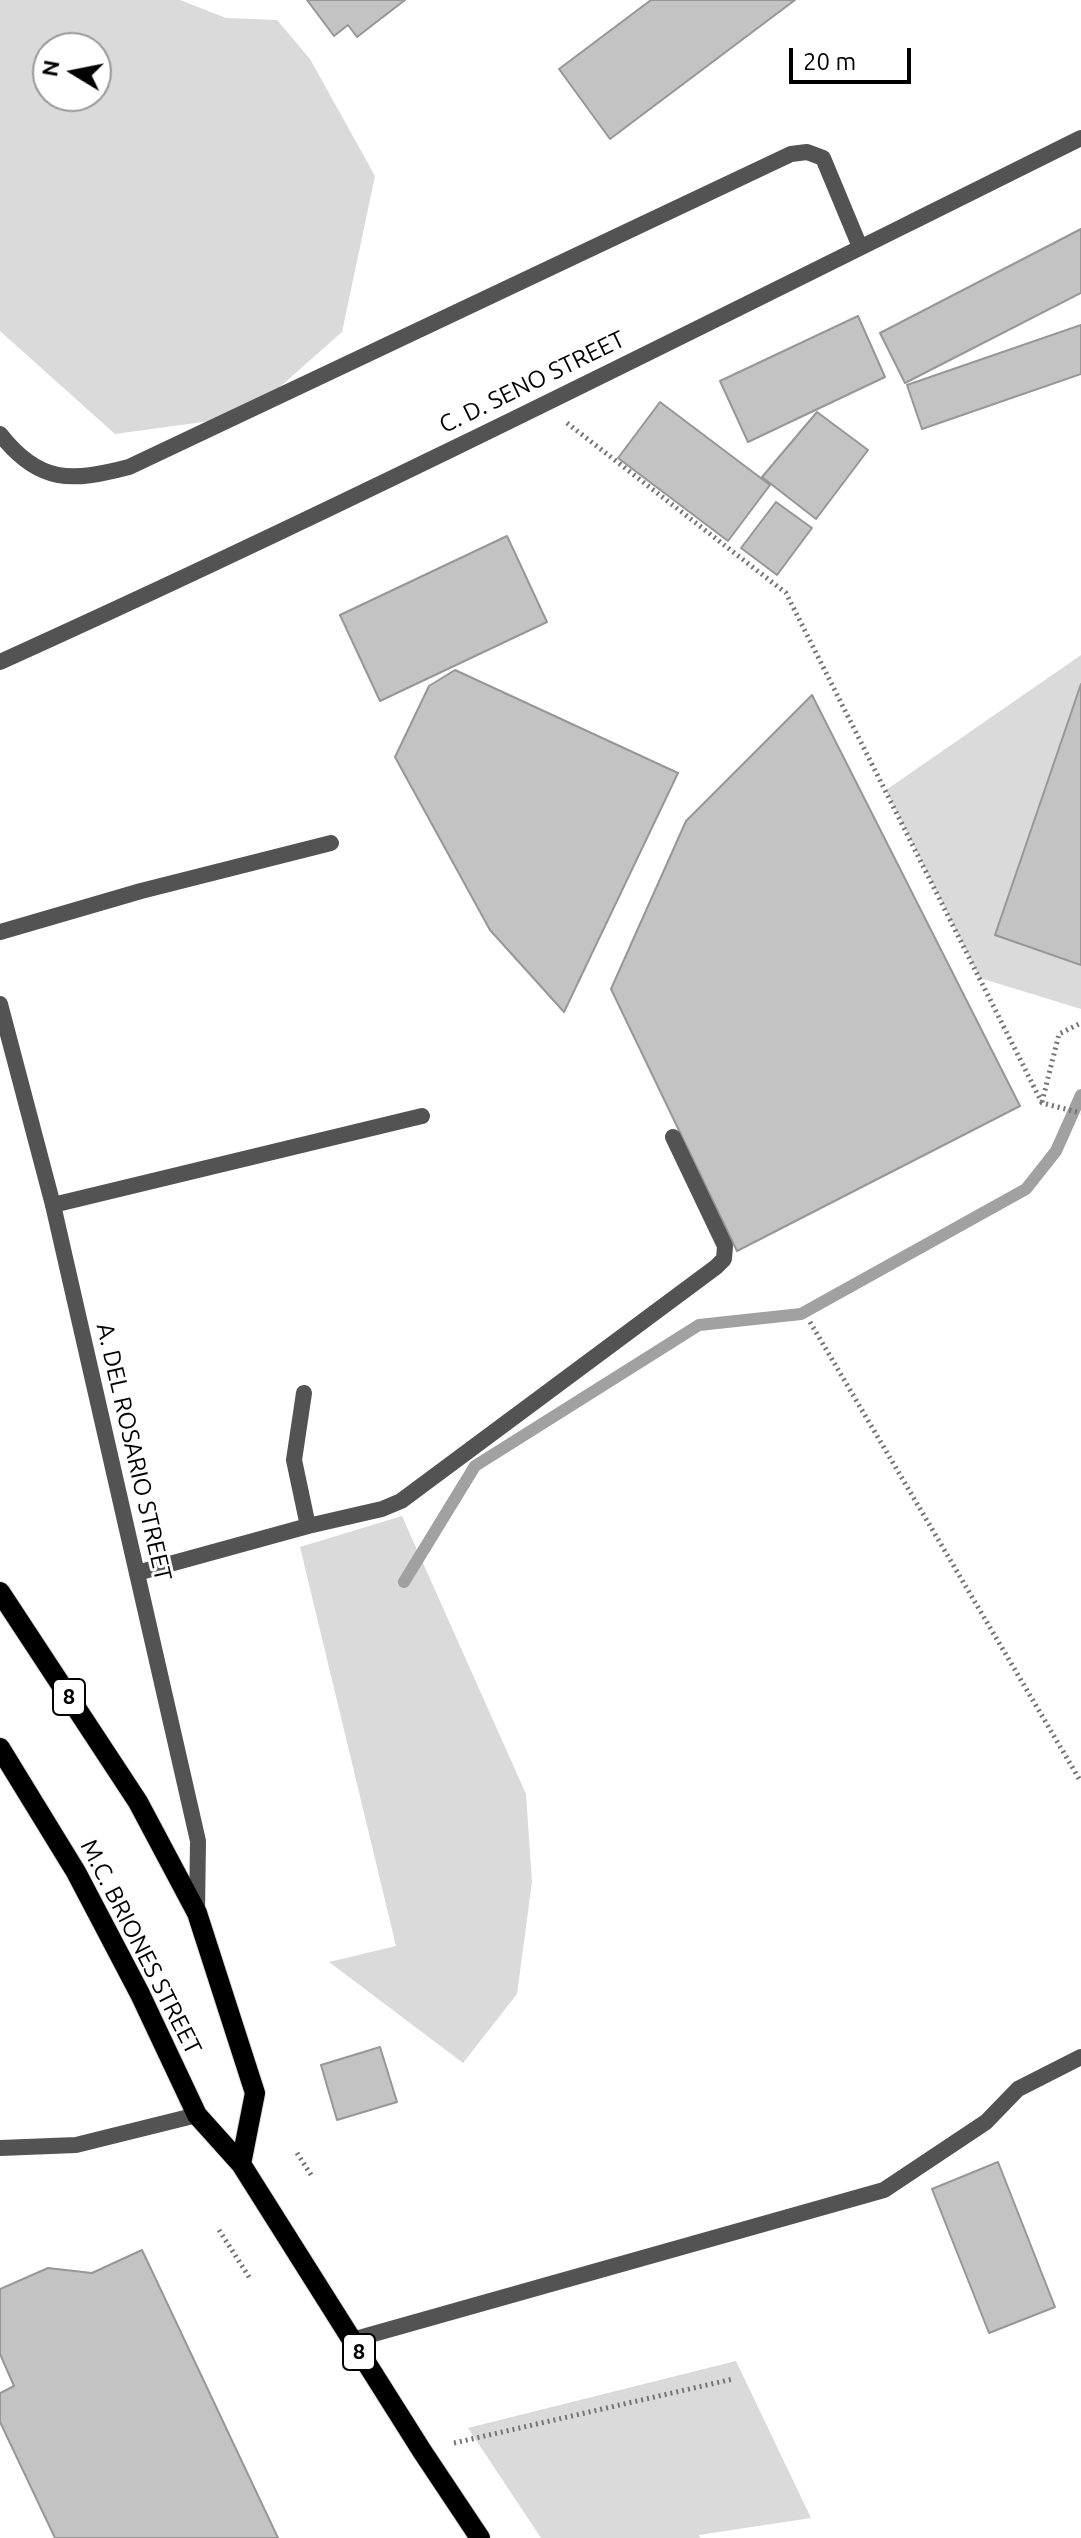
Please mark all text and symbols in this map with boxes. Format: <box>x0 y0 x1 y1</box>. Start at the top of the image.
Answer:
north arrow <box>32 32 112 112</box>
scale bar <box>793 32 915 82</box>
text: 20 m <box>803 48 856 75</box>
text: N <box>36 58 64 78</box>
street label: C. D. SENO STREET <box>435 325 629 439</box>
street label: A. DEL ROSARIO STREET <box>90 1320 178 1584</box>
road number: 8 <box>53 1679 85 1715</box>
street label: M.C. BRIONES STREET <box>74 1835 208 2059</box>
road number: 8 <box>343 2334 375 2370</box>

